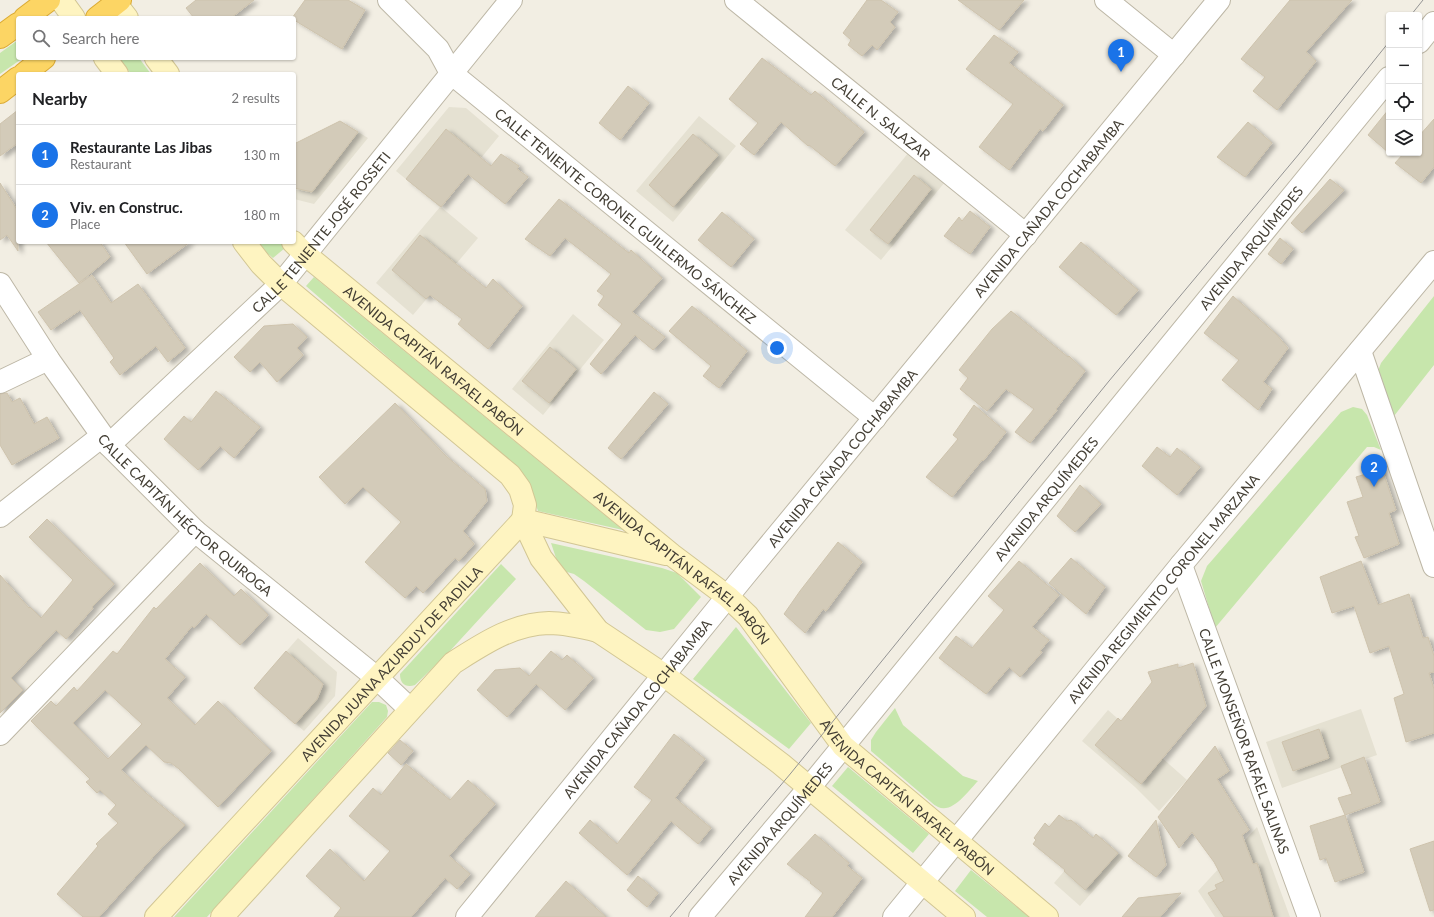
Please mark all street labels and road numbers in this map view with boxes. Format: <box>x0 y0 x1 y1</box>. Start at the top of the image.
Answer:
street label: CALLE N. SALAZAR <box>828 72 935 163</box>
street label: CALLE TENIENTE CORONEL GUILLERMO SÁNCHEZ <box>492 104 760 326</box>
street label: AVENIDA CAÑADA COCHABAMBA <box>970 115 1127 300</box>
street label: CALLE TENIENTE JOSÉ ROSSETI <box>248 148 394 316</box>
street label: AVENIDA ARQUÍMEDES <box>1195 182 1306 313</box>
street label: AVENIDA CAPITÁN RAFAEL PABÓN <box>341 281 528 439</box>
street label: AVENIDA CAÑADA COCHABAMBA <box>764 365 921 550</box>
street label: CALLE CAPITÁN HÉCTOR QUIROGA <box>95 430 277 599</box>
street label: AVENIDA ARQUÍMEDES <box>990 433 1101 563</box>
street label: AVENIDA REGIMIENTO CORONEL MARZANA <box>1064 470 1263 706</box>
street label: AVENIDA CAPITÁN RAFAEL PABÓN <box>591 487 774 647</box>
street label: AVENIDA JUANA AZURDUY DE PADILLA <box>297 561 486 764</box>
street label: AVENIDA CAÑADA COCHABAMBA <box>559 615 715 801</box>
street label: CALLE MONSEÑOR RAFAEL SALINAS <box>1196 626 1294 856</box>
street label: AVENIDA CAPITÁN RAFAEL PABÓN <box>817 715 998 878</box>
street label: AVENIDA ARQUÍMEDES <box>723 758 835 888</box>

